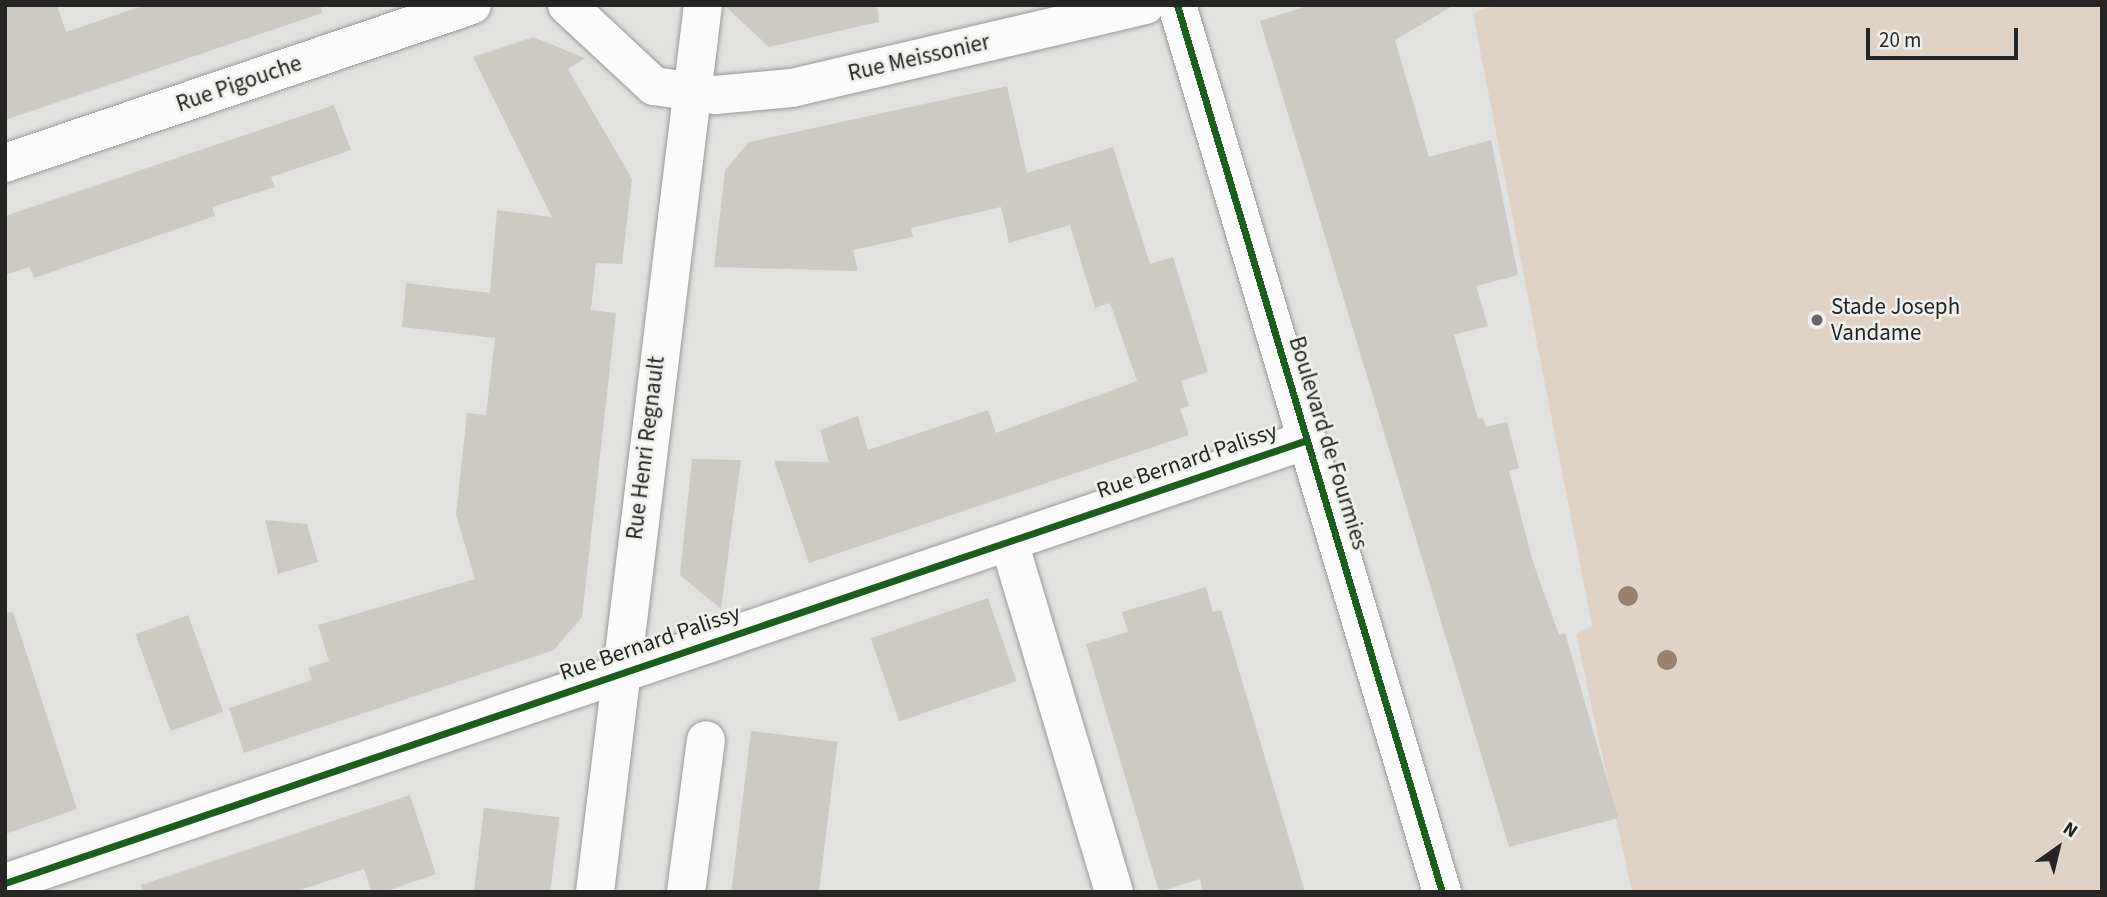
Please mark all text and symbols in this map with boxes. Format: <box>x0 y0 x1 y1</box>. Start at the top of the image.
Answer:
scale bar <box>1869 14 2021 58</box>
text: 20 m <box>1879 25 1921 55</box>
street label: Rue Meissonier <box>845 28 993 88</box>
street label: Rue Pigouche <box>173 50 305 118</box>
place label: Stade Joseph Vandame <box>1831 293 1960 347</box>
marker: Stade Joseph Vandame <box>1809 312 1825 328</box>
street label: Boulevard de Fourmies <box>1282 333 1374 553</box>
street label: Rue Henri Regnault <box>621 355 671 541</box>
street label: Rue Bernard Palissy <box>1093 417 1281 505</box>
street label: Rue Bernard Palissy <box>556 599 744 687</box>
north arrow <box>2023 813 2093 883</box>
text: N <box>2057 815 2083 845</box>

